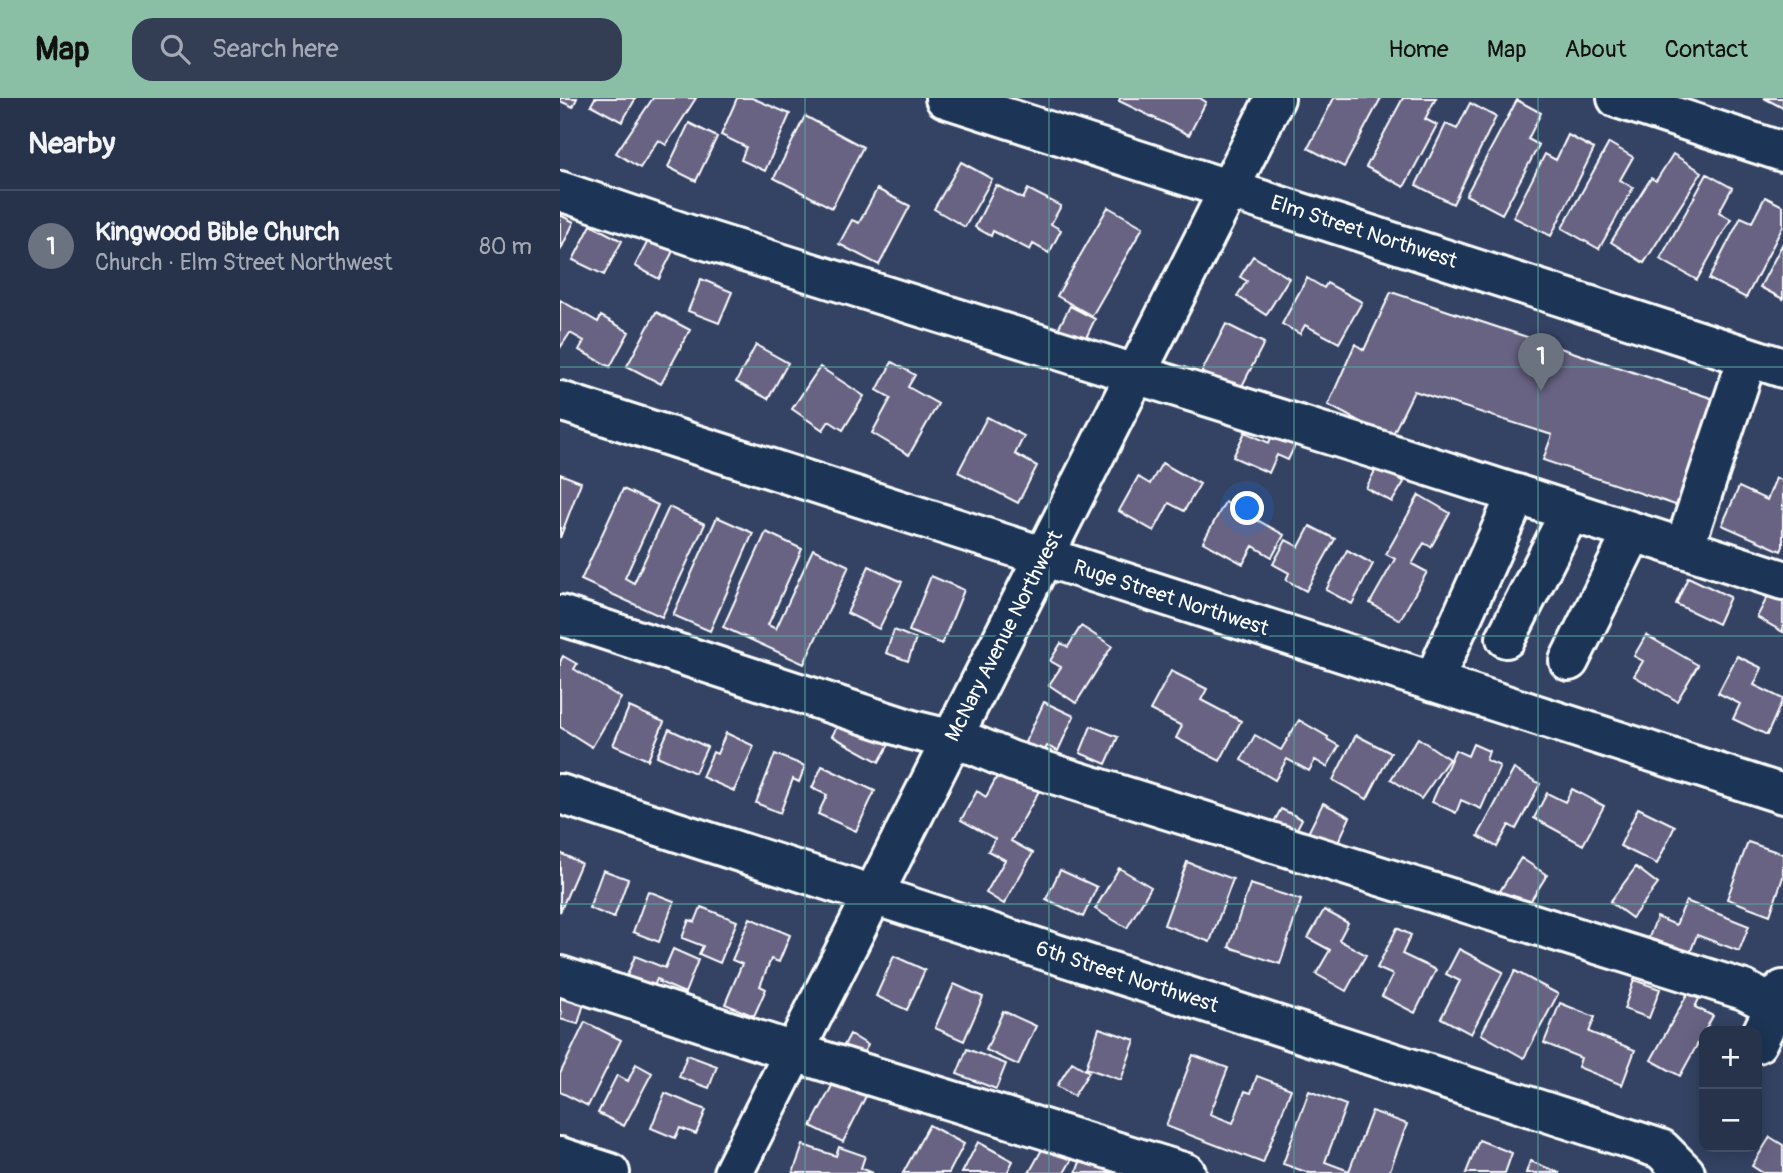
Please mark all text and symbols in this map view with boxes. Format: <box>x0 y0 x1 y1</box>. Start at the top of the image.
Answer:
search box <box>132 18 622 81</box>
text: Map <box>35 29 90 70</box>
icon: search <box>156 30 194 68</box>
text: Search here <box>212 33 339 65</box>
text: Home <box>1388 35 1449 64</box>
text: Map <box>1487 35 1527 64</box>
text: About <box>1565 35 1627 64</box>
text: Contact <box>1665 35 1748 64</box>
text: Nearby <box>28 125 115 162</box>
street label: Elm Street Northwest <box>1267 189 1461 275</box>
text: Kingwood Bible Church <box>95 216 339 248</box>
text: 1 <box>47 232 56 261</box>
text: 80 m <box>479 232 532 261</box>
text: Church · Elm Street Northwest <box>95 248 392 277</box>
pin: 1 <box>1518 333 1564 391</box>
your location <box>1230 491 1264 525</box>
street label: McNary Avenue Northwest <box>939 525 1069 746</box>
street label: Ruge Street Northwest <box>1070 554 1272 642</box>
street label: 6th Street Northwest <box>1032 935 1222 1019</box>
map controls <box>1699 1026 1762 1152</box>
button: + <box>1699 1026 1762 1089</box>
button: − <box>1699 1089 1762 1152</box>

